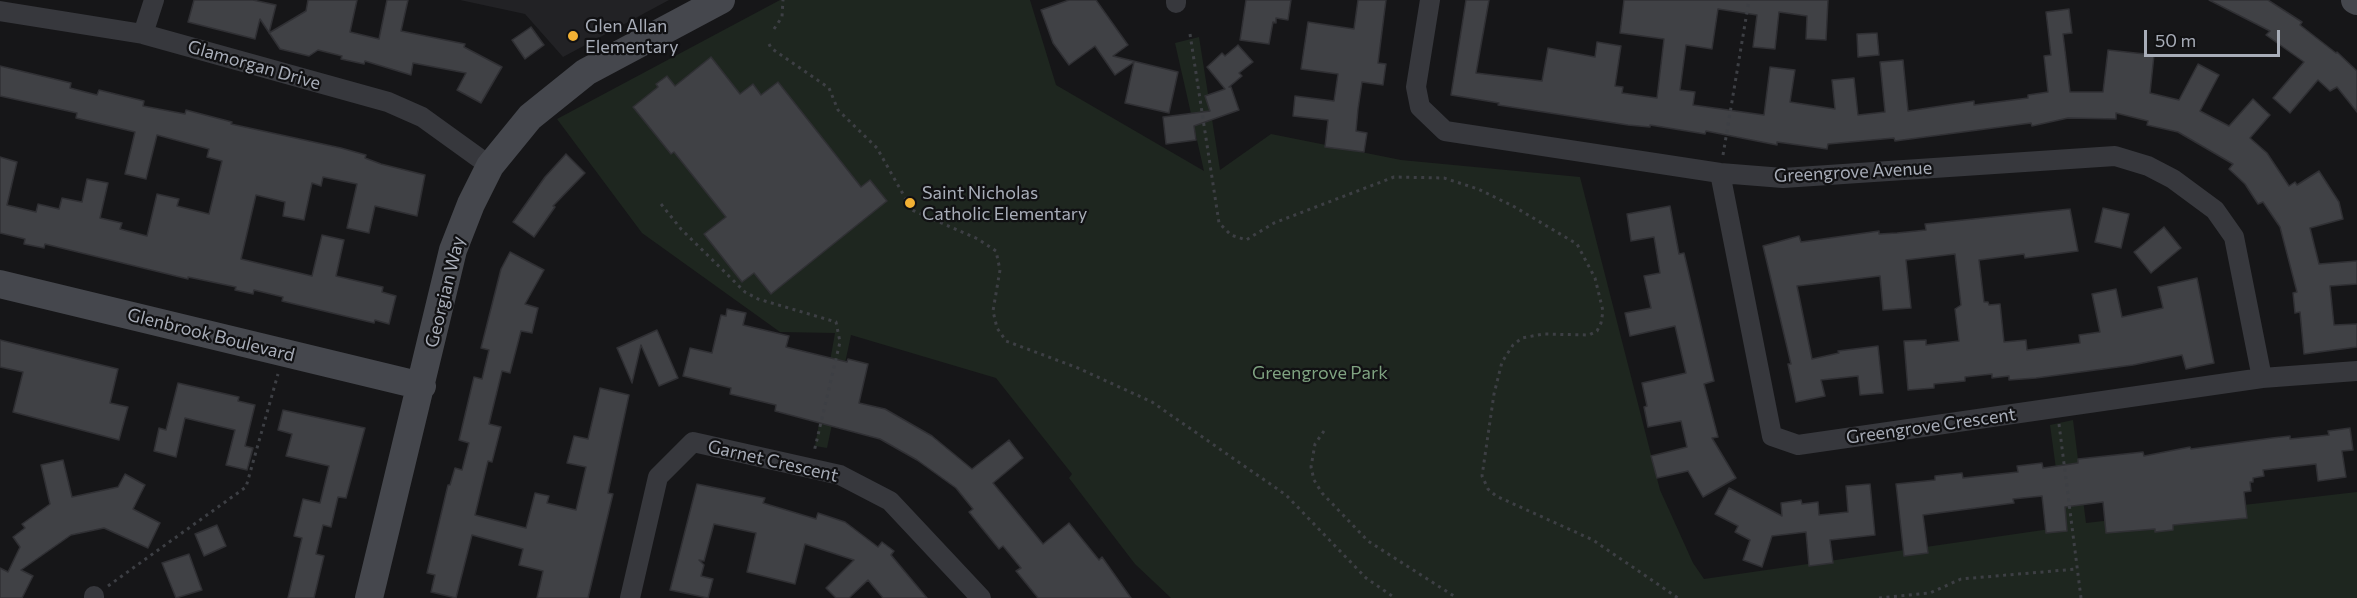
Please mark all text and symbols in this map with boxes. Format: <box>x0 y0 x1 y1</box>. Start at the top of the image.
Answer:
place label: Glen Allan Elementary <box>585 15 679 57</box>
scale bar <box>2147 18 2284 56</box>
marker: Glen Allan Elementary <box>566 29 580 43</box>
text: 50 m <box>2155 29 2196 51</box>
street label: Glamorgan Drive <box>185 36 323 94</box>
street label: Greengrove Avenue <box>1773 157 1933 187</box>
place label: Saint Nicholas Catholic Elementary <box>922 182 1087 224</box>
marker: Saint Nicholas Catholic Elementary <box>903 196 917 210</box>
street label: Georgian Way <box>421 234 469 350</box>
street label: Glenbrook Boulevard <box>125 304 297 366</box>
park label: Greengrove Park <box>1252 362 1388 384</box>
street label: Greengrove Crescent <box>1845 403 2017 449</box>
street label: Garnet Crescent <box>706 435 840 487</box>

